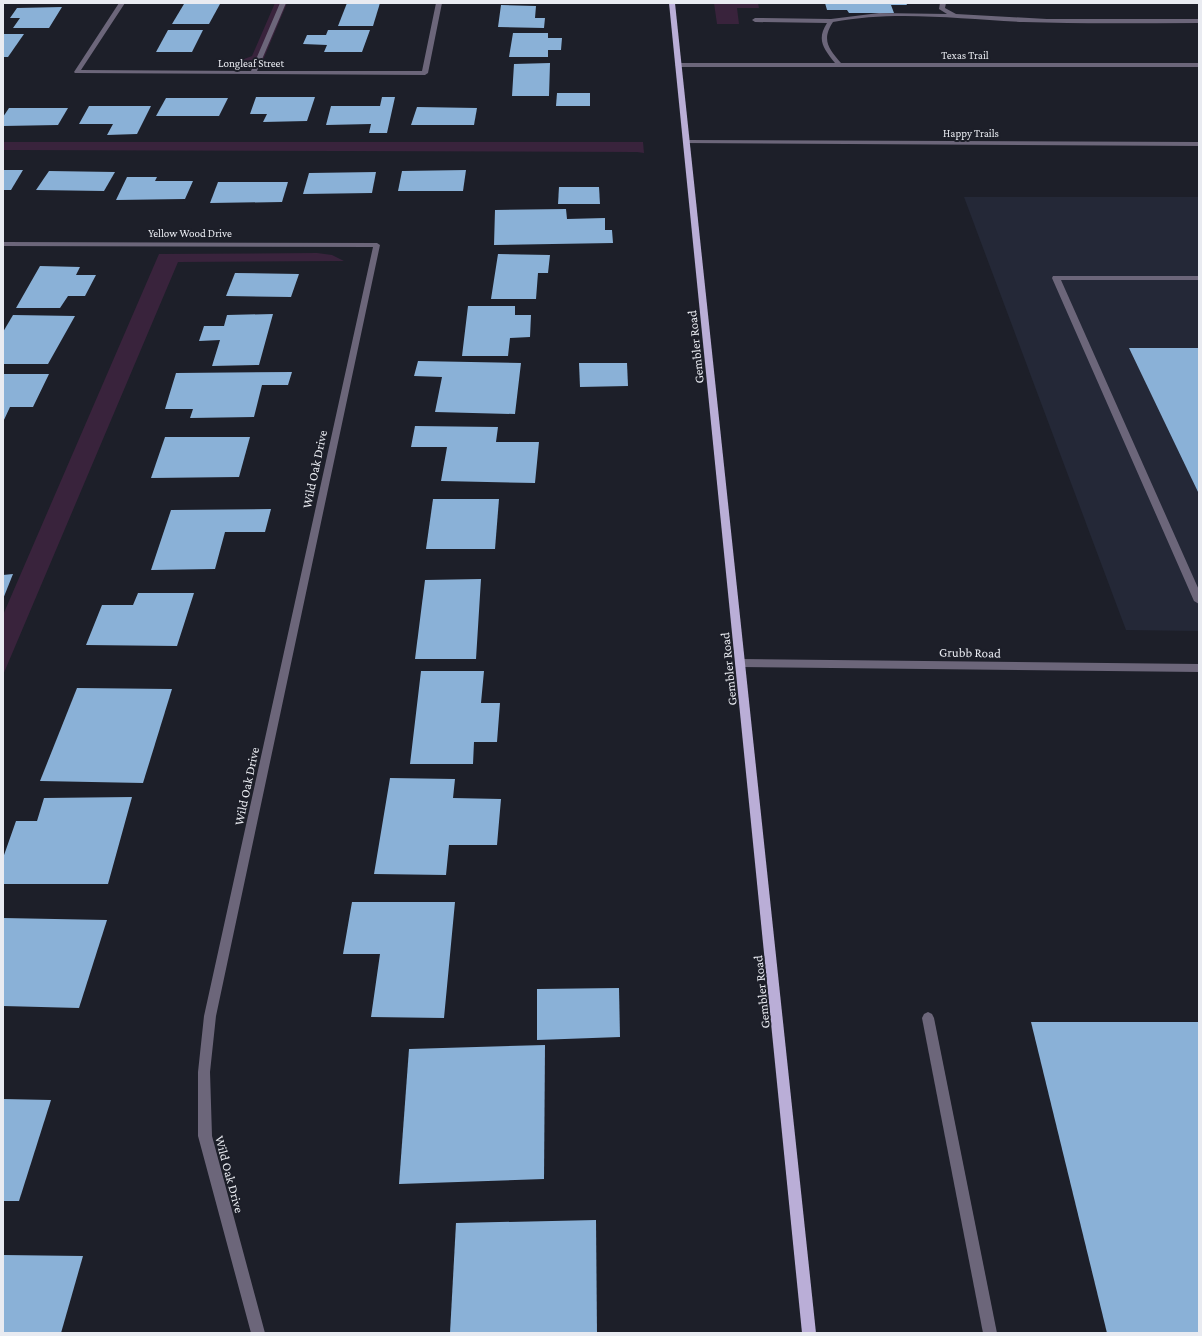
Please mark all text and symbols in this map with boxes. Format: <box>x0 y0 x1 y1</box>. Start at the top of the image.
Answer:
street label: Texas Trail <box>941 49 989 61</box>
street label: Longleaf Street <box>218 57 284 70</box>
street label: Happy Trails <box>943 127 999 140</box>
street label: Yellow Wood Drive <box>148 227 232 239</box>
street label: Gembler Road <box>684 309 707 384</box>
street label: Wild Oak Drive <box>299 428 330 510</box>
street label: Gembler Road <box>717 631 740 706</box>
street label: Grubb Road <box>939 644 1001 661</box>
street label: Wild Oak Drive <box>231 745 262 827</box>
street label: Gembler Road <box>750 954 773 1029</box>
street label: Wild Oak Drive <box>212 1134 247 1215</box>

